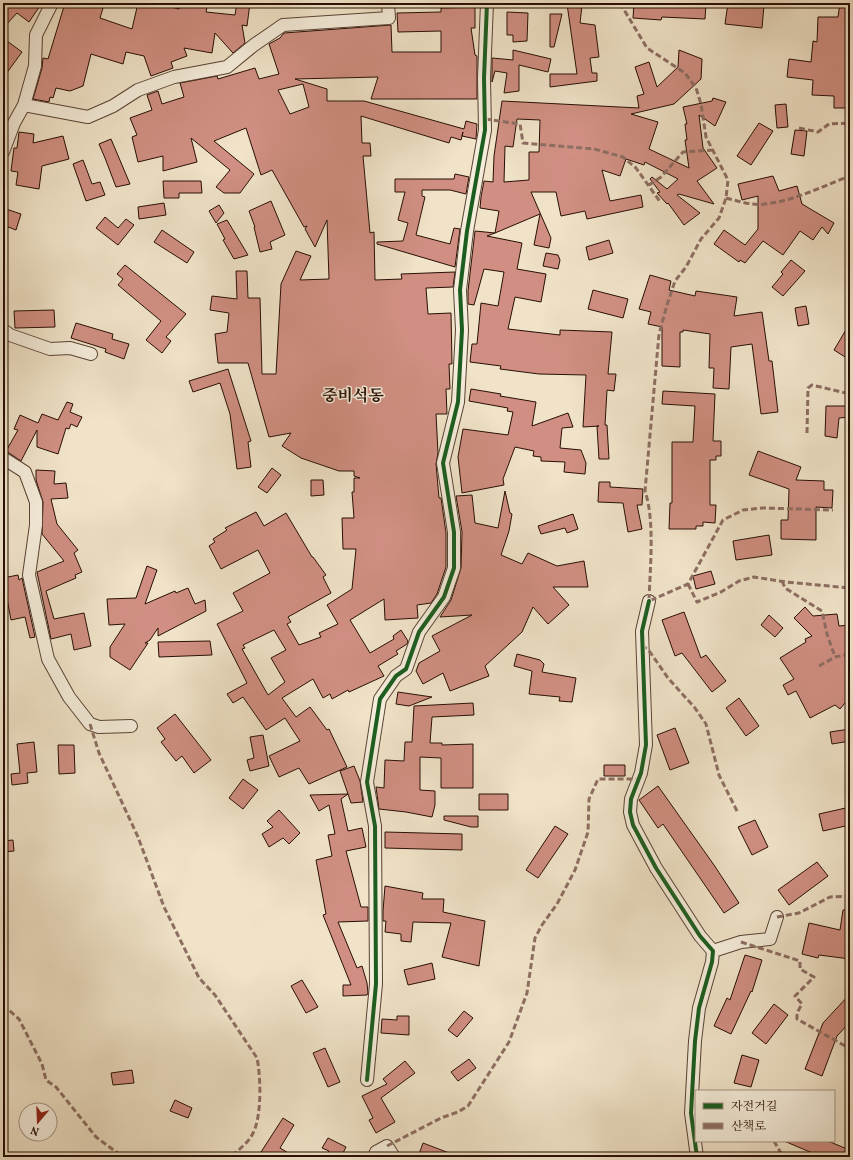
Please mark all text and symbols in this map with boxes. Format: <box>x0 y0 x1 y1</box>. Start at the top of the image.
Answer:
district label: 중비석동 <box>322 386 384 408</box>
legend <box>695 1090 835 1142</box>
text: 자전거길 <box>731 1099 777 1115</box>
north arrow <box>18 1102 58 1142</box>
text: 산책로 <box>731 1119 766 1135</box>
text: N <box>29 1122 41 1138</box>

